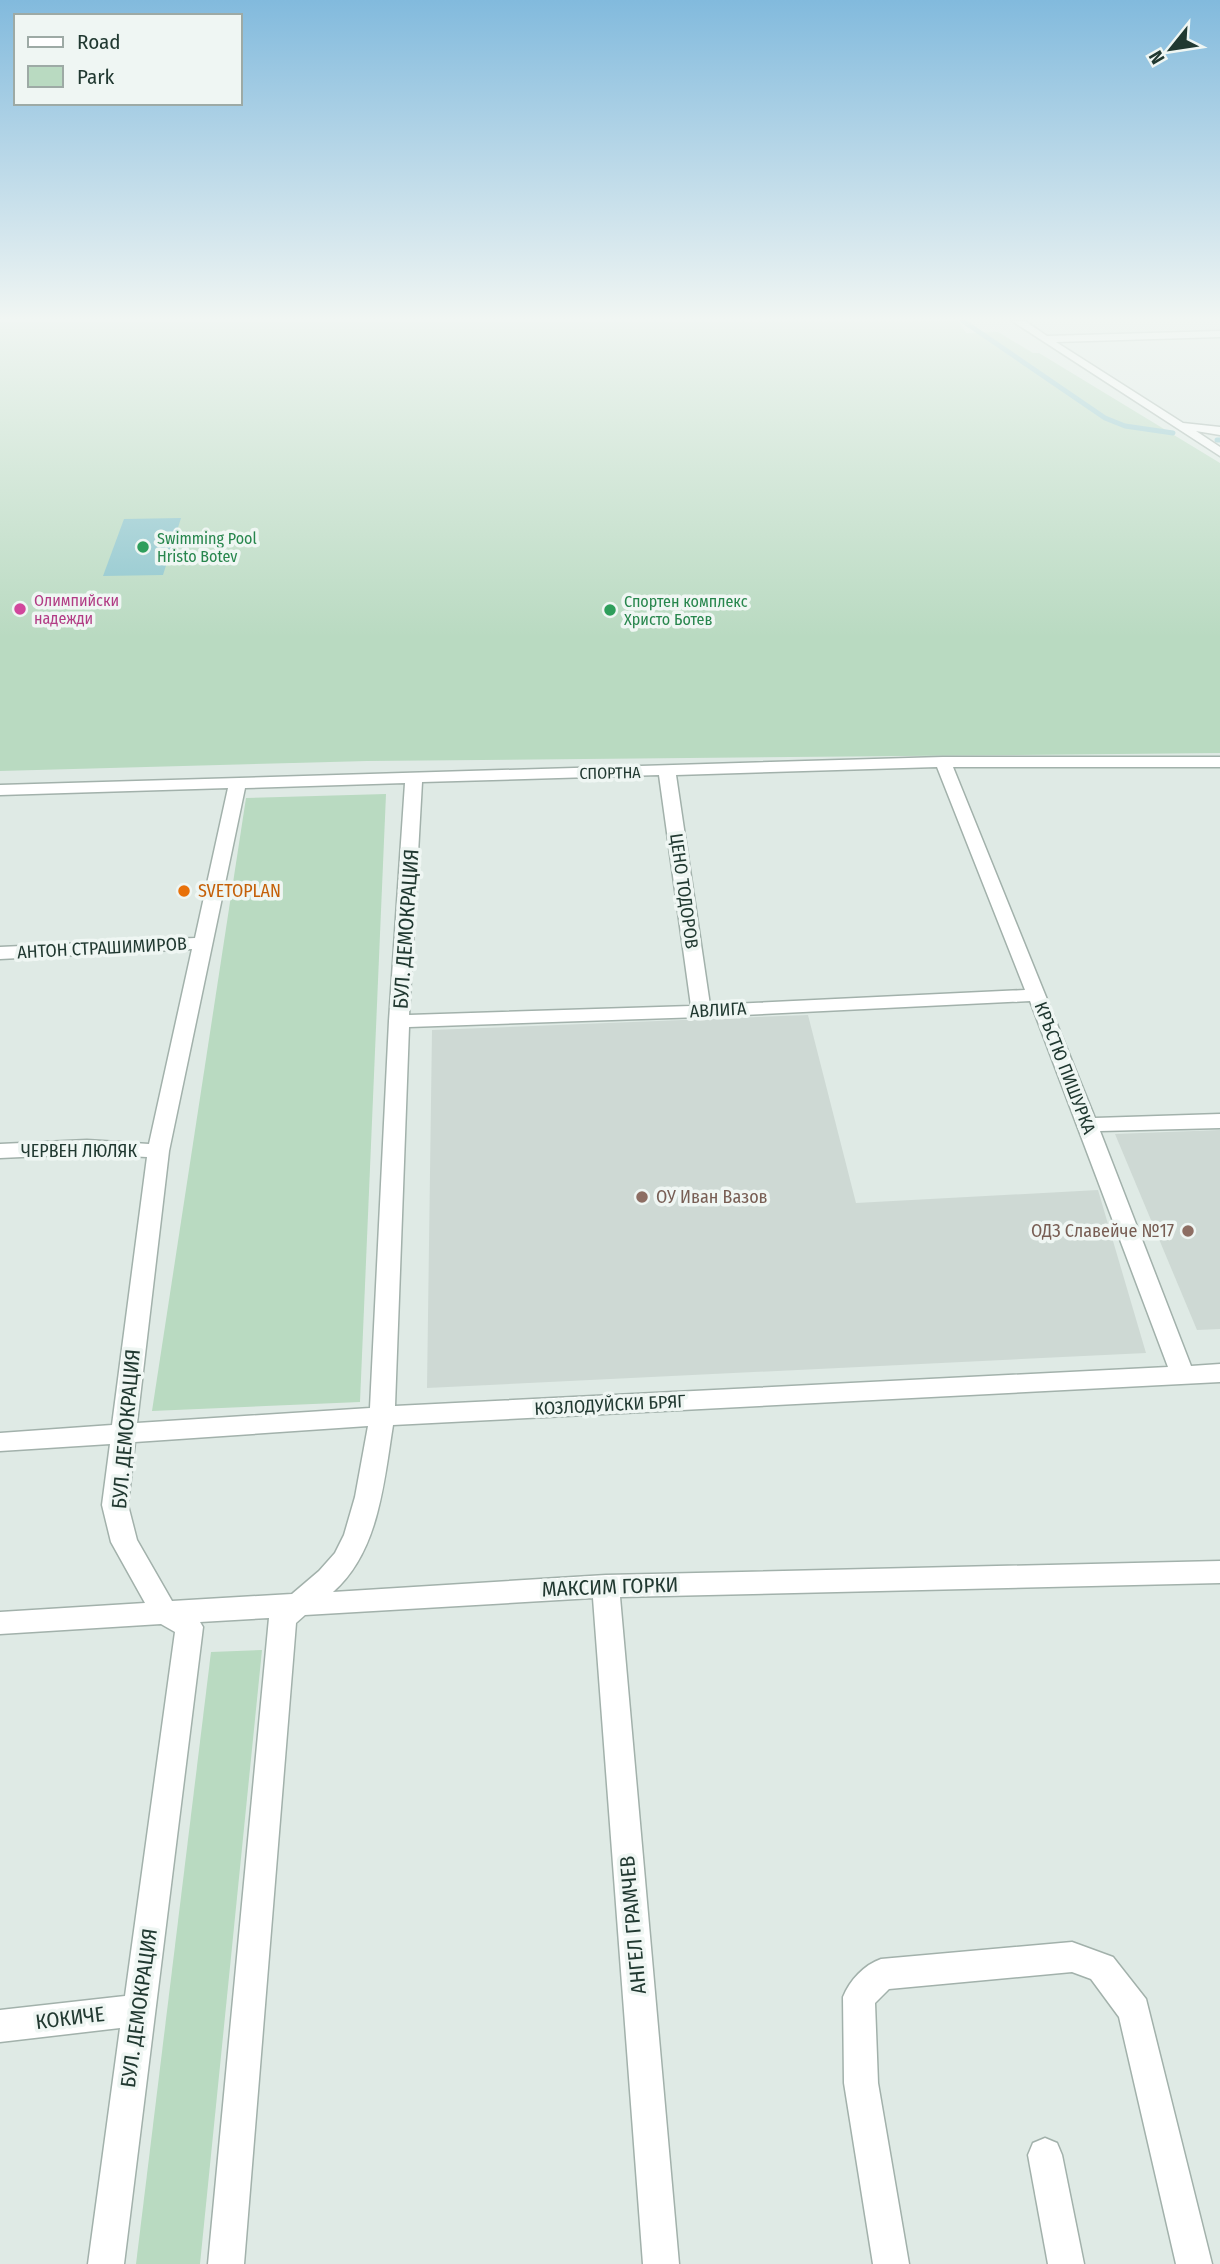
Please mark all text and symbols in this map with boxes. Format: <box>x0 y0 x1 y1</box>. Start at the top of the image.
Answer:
legend <box>14 14 242 105</box>
north arrow <box>1136 14 1206 84</box>
text: Road <box>77 29 121 55</box>
text: N <box>1144 47 1170 68</box>
text: Park <box>77 64 115 90</box>
place label: Swimming Pool Hristo Botev <box>157 529 257 566</box>
marker: Swimming Pool Hristo Botev <box>135 539 151 555</box>
place label: Олимпийски надежди <box>34 591 119 628</box>
place label: Спортен комплекс Христо Ботев <box>624 592 748 629</box>
marker: Олимпийски надежди <box>12 601 28 617</box>
marker: Спортен комплекс Христо Ботев <box>602 602 618 618</box>
street label: СПОРТНА <box>579 763 641 783</box>
street label: ЦЕНО ТОДОРОВ <box>665 832 703 950</box>
street label: БУЛ. ДЕМОКРАЦИЯ <box>387 848 425 1010</box>
place label: SVETOPLAN <box>198 880 281 902</box>
marker: SVETOPLAN <box>176 883 192 899</box>
street label: АНТОН СТРАШИМИРОВ <box>17 933 187 963</box>
street label: АВЛИГА <box>689 998 747 1022</box>
street label: КРЪСТЮ ПИШУРКА <box>1030 999 1101 1138</box>
street label: ЧЕРВЕН ЛЮЛЯК <box>21 1140 137 1162</box>
place label: ОУ Иван Вазов <box>656 1186 768 1208</box>
marker: ОУ Иван Вазов <box>634 1189 650 1205</box>
place label: ОДЗ Славейче №17 <box>1031 1220 1174 1242</box>
marker: ОДЗ Славейче №17 <box>1180 1223 1196 1239</box>
street label: БУЛ. ДЕМОКРАЦИЯ <box>106 1348 146 1510</box>
street label: КОЗЛОДУЙСКИ БРЯГ <box>534 1390 687 1420</box>
street label: МАКСИМ ГОРКИ <box>541 1572 679 1602</box>
street label: АНГЕЛ ГРАМЧЕВ <box>614 1855 652 1995</box>
street label: БУЛ. ДЕМОКРАЦИЯ <box>115 1927 163 2089</box>
street label: КОКИЧЕ <box>34 2001 106 2035</box>

